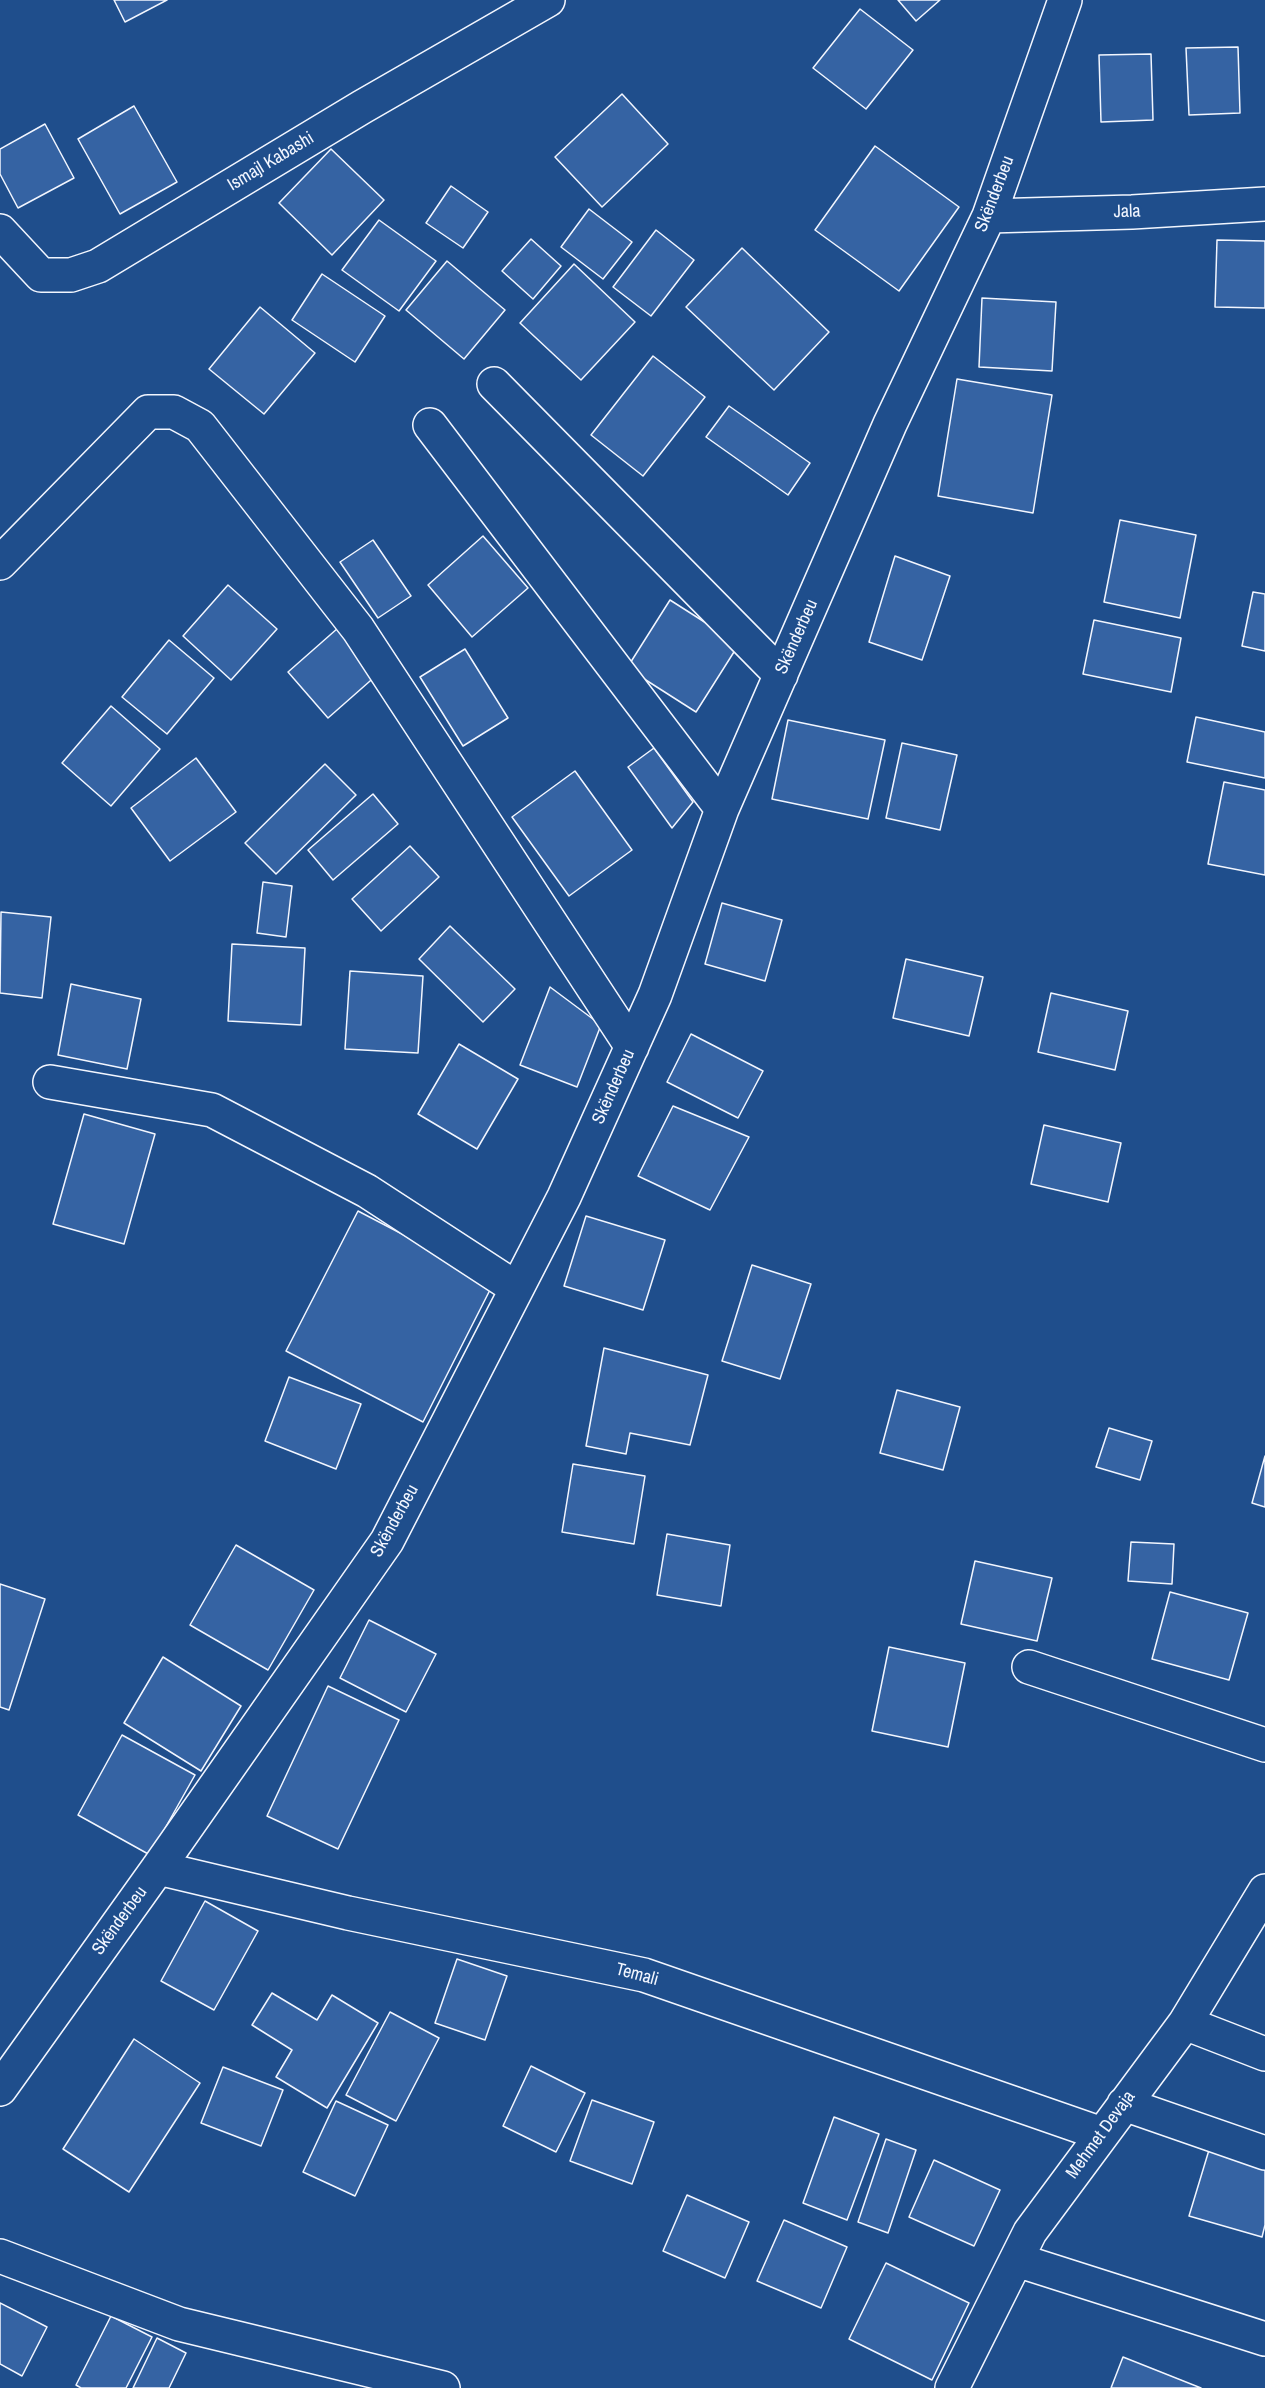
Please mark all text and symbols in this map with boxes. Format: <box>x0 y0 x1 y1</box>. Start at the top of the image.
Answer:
street label: Ismajl Kabashi <box>224 128 318 196</box>
street label: Skënderbeu <box>971 153 1019 235</box>
street label: Jala <box>1113 201 1141 223</box>
street label: Skënderbeu <box>771 596 823 678</box>
street label: Skënderbeu <box>588 1046 640 1128</box>
street label: Skënderbeu <box>366 1481 424 1561</box>
street label: Skënderbeu <box>88 1882 152 1960</box>
street label: Temali <box>613 1959 661 1991</box>
street label: Mehmet Devaja <box>1062 2087 1140 2183</box>

